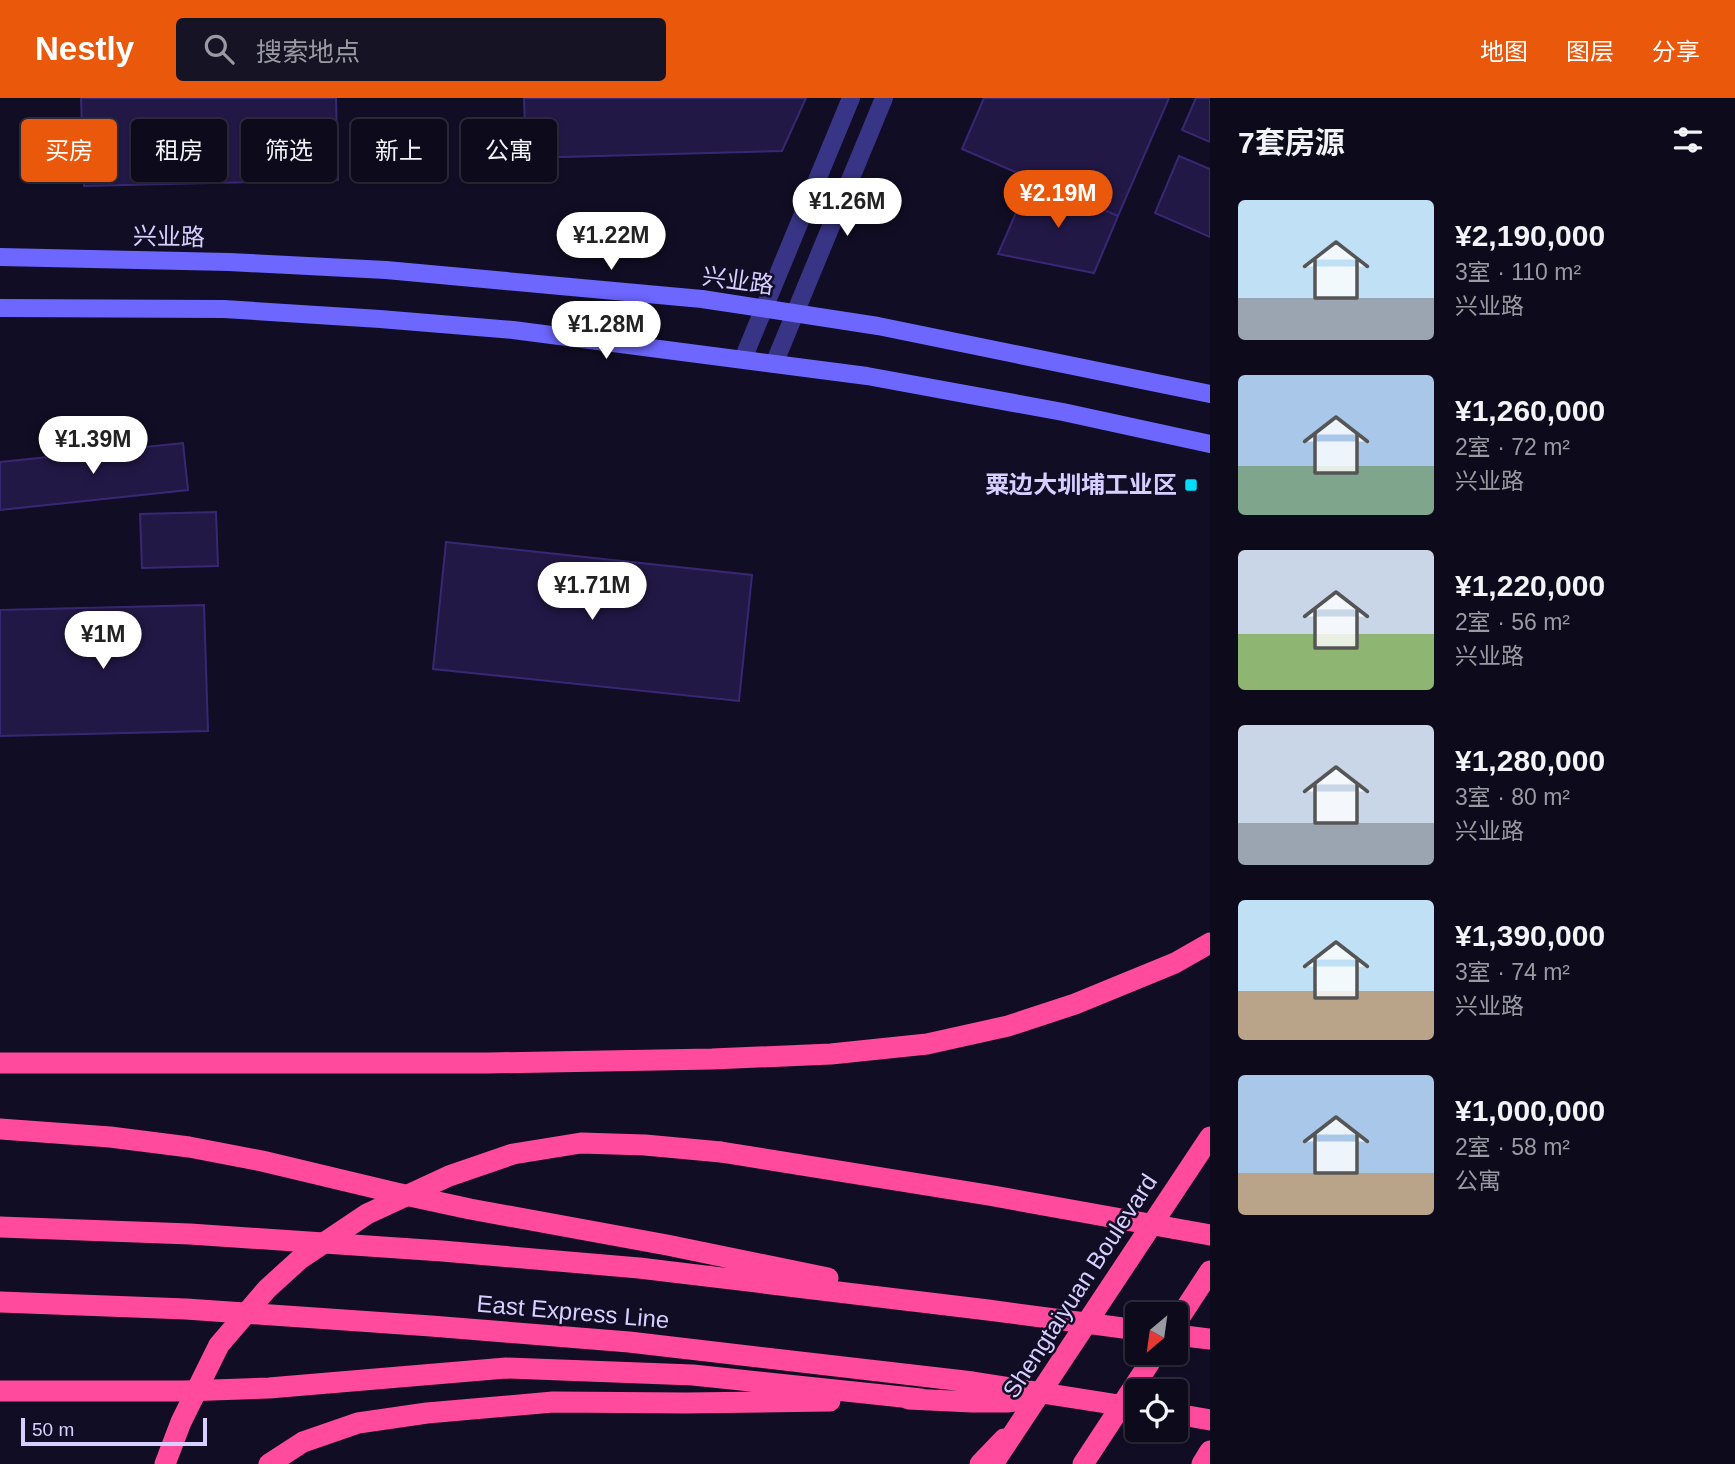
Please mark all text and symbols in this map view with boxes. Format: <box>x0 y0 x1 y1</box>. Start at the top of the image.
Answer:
search box <box>176 18 666 81</box>
text: Nestly <box>35 30 134 67</box>
icon: search <box>200 30 238 68</box>
text: 搜索地点 <box>256 37 360 67</box>
text: 地图 <box>1480 38 1528 65</box>
text: 图层 <box>1566 38 1614 65</box>
text: 分享 <box>1652 38 1700 65</box>
chip: 买房 <box>21 119 117 182</box>
chip: 租房 <box>131 119 227 182</box>
chip: 筛选 <box>241 119 337 182</box>
chip: 新上 <box>351 119 447 182</box>
chip: 公寓 <box>461 119 557 182</box>
icon: filters <box>1669 121 1707 159</box>
text: 7套房源 <box>1238 126 1345 159</box>
pin: ¥2.19M <box>1001 170 1115 230</box>
pin: ¥1.26M <box>790 178 904 238</box>
text: ¥2.19M <box>1020 180 1096 206</box>
text: ¥1.26M <box>809 188 885 214</box>
pin: ¥1.22M <box>554 212 668 272</box>
text: ¥2,190,000 <box>1455 219 1605 252</box>
street label: 兴业路 <box>133 222 205 251</box>
text: ¥1.22M <box>573 222 649 248</box>
icon: home <box>1294 228 1378 312</box>
text: 3室 · 110 m² <box>1455 259 1581 285</box>
street label: 兴业路 <box>701 262 776 299</box>
text: 兴业路 <box>1455 293 1524 319</box>
pin: ¥1.28M <box>549 302 663 361</box>
text: ¥1.28M <box>568 311 644 337</box>
text: ¥1,260,000 <box>1455 394 1605 427</box>
icon: home <box>1294 403 1378 487</box>
pin: ¥1.39M <box>36 416 150 476</box>
text: ¥1.39M <box>55 426 131 452</box>
text: 2室 · 72 m² <box>1455 434 1570 460</box>
text: 兴业路 <box>1455 468 1524 494</box>
place label: 粟边大圳埔工业区 <box>985 471 1177 498</box>
marker: 粟边大圳埔工业区 <box>1183 477 1199 493</box>
pin: ¥1.71M <box>535 562 649 622</box>
text: ¥1,220,000 <box>1455 569 1605 602</box>
text: ¥1.71M <box>554 572 630 598</box>
icon: home <box>1294 578 1378 662</box>
text: 2室 · 56 m² <box>1455 609 1570 635</box>
pin: ¥1M <box>69 612 137 671</box>
text: ¥1M <box>81 621 125 647</box>
text: 兴业路 <box>1455 643 1524 669</box>
text: ¥1,280,000 <box>1455 744 1605 777</box>
icon: home <box>1294 753 1378 837</box>
text: 3室 · 80 m² <box>1455 784 1570 810</box>
text: 兴业路 <box>1455 818 1524 844</box>
text: ¥1,390,000 <box>1455 919 1605 952</box>
icon: home <box>1294 928 1378 1012</box>
text: 3室 · 74 m² <box>1455 959 1570 985</box>
text: 兴业路 <box>1455 993 1524 1019</box>
text: ¥1,000,000 <box>1455 1094 1605 1127</box>
icon: home <box>1294 1103 1378 1187</box>
text: 2室 · 58 m² <box>1455 1134 1570 1160</box>
text: 公寓 <box>1455 1168 1501 1194</box>
street label: Shengtaiyuan Boulevard <box>997 1169 1162 1403</box>
street label: East Express Line <box>476 1290 671 1333</box>
north arrow <box>1125 1302 1188 1365</box>
map controls <box>1125 1302 1188 1442</box>
button: locate <box>1125 1379 1188 1442</box>
scale bar <box>21 1415 206 1447</box>
text: 50 m <box>32 1419 74 1440</box>

